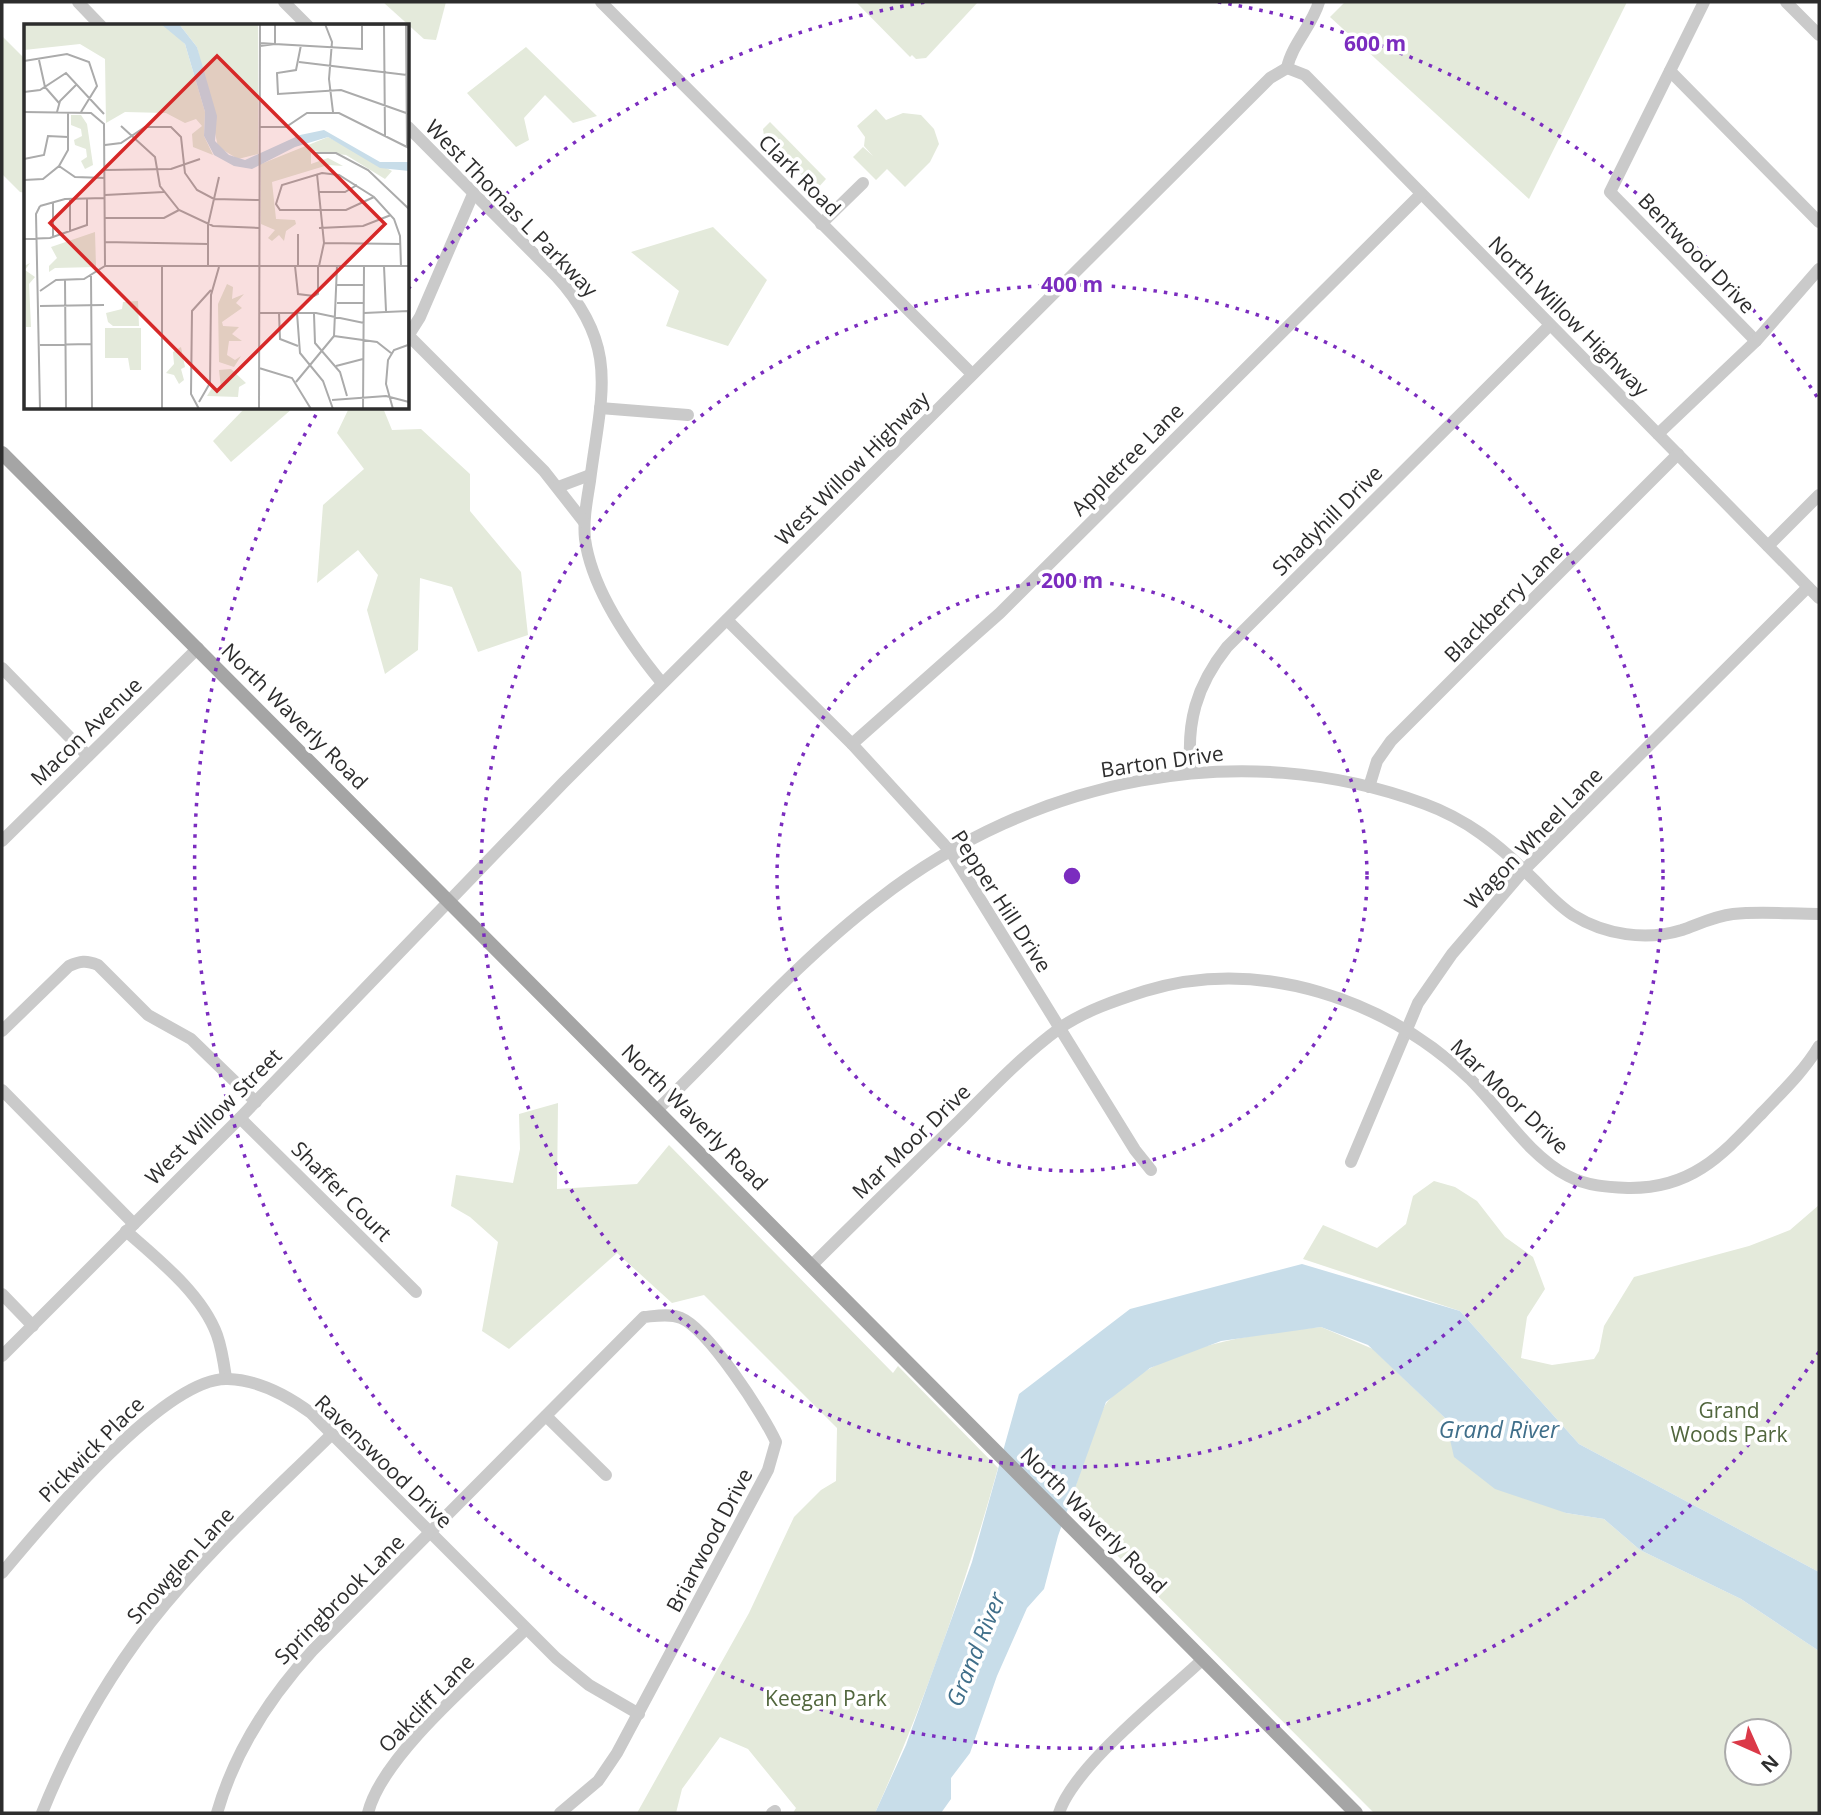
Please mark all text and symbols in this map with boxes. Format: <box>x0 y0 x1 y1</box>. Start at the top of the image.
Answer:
inset map <box>24 24 410 410</box>
text: 600 m <box>1344 29 1406 57</box>
street label: West Thomas L Parkway <box>420 113 605 303</box>
street label: Clark Road <box>753 128 847 222</box>
street label: Bentwood Drive <box>1632 187 1762 319</box>
street label: North Willow Highway <box>1483 230 1656 403</box>
text: 400 m <box>1041 270 1103 298</box>
street label: West Willow Highway <box>769 384 936 551</box>
street label: Appletree Lane <box>1065 397 1189 521</box>
street label: Shadyhill Drive <box>1266 459 1388 581</box>
street label: Blackberry Lane <box>1438 538 1568 668</box>
text: 200 m <box>1041 566 1103 594</box>
street label: North Waverly Road <box>216 637 374 795</box>
street label: Macon Avenue <box>24 671 148 791</box>
street label: Barton Drive <box>1099 739 1225 783</box>
street label: Wagon Wheel Lane <box>1458 761 1608 915</box>
street label: Pepper Hill Drive <box>946 825 1058 977</box>
centre of rings <box>1060 864 1084 888</box>
street label: Mar Moor Drive <box>1445 1032 1575 1160</box>
street label: North Waverly Road <box>616 1038 774 1196</box>
street label: West Willow Street <box>139 1042 287 1190</box>
street label: Mar Moor Drive <box>846 1077 976 1205</box>
street label: Shaffer Court <box>286 1135 398 1247</box>
street label: Ravenswood Drive <box>309 1388 459 1534</box>
street label: Pickwick Place <box>32 1390 150 1508</box>
park label: Grand Woods Park <box>1671 1396 1787 1448</box>
water label: Grand River <box>1439 1413 1560 1445</box>
street label: North Waverly Road <box>1015 1441 1173 1599</box>
street label: Briarwood Drive <box>659 1463 759 1617</box>
street label: Snowglen Lane <box>120 1501 240 1629</box>
street label: Springbrook Lane <box>268 1528 410 1670</box>
water label: Grand River <box>938 1586 1013 1711</box>
street label: Oakcliff Lane <box>372 1648 480 1758</box>
park label: Keegan Park <box>765 1684 887 1712</box>
north arrow <box>1723 1717 1793 1787</box>
text: N <box>1755 1749 1785 1779</box>

